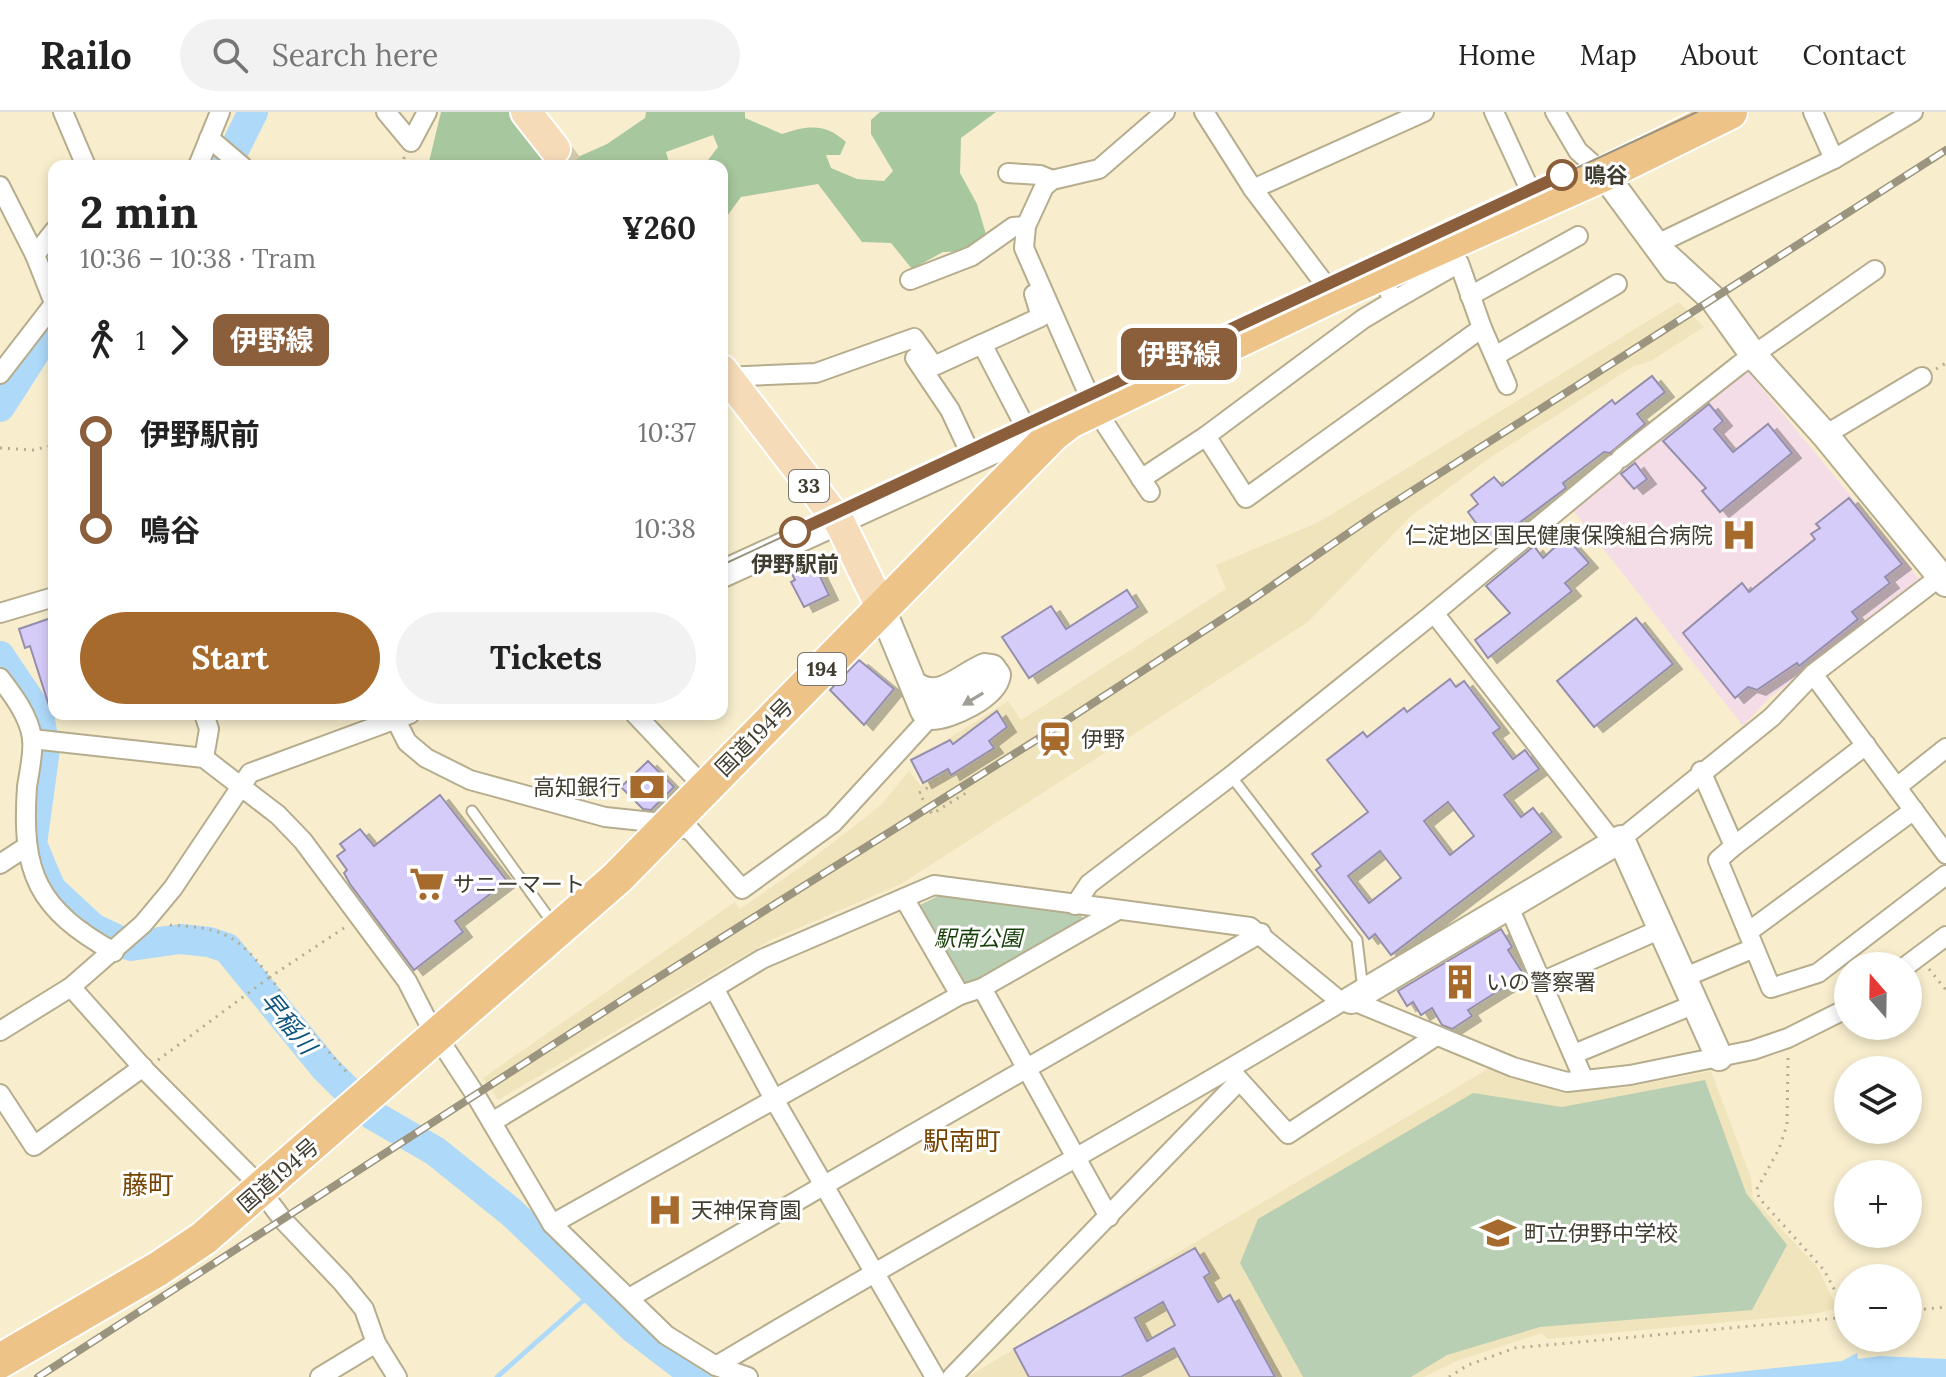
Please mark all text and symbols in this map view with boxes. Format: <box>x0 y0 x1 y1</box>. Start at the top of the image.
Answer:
search box <box>180 19 740 91</box>
text: Railo <box>40 31 132 79</box>
icon: search <box>208 33 252 77</box>
text: Search here <box>272 36 438 74</box>
text: Home <box>1458 37 1536 73</box>
text: Map <box>1580 37 1637 73</box>
text: About <box>1681 37 1758 73</box>
text: Contact <box>1802 37 1906 73</box>
marker: 鳴谷 <box>1547 160 1577 190</box>
place label: 鳴谷 <box>1584 161 1628 189</box>
text: 2 min <box>80 184 198 240</box>
text: ¥260 <box>622 209 696 247</box>
text: 10:36 – 10:38 · Tram <box>80 242 316 275</box>
icon: walk <box>80 318 124 362</box>
icon: forward <box>157 318 201 362</box>
text: 伊野線 <box>229 322 313 358</box>
text: 1 <box>136 324 145 357</box>
line badge: 伊野線 <box>1133 328 1225 380</box>
text: 伊野線 <box>1137 336 1221 372</box>
text: 伊野駅前 <box>140 415 260 453</box>
text: 10:37 <box>638 416 696 449</box>
road number: 33 <box>789 470 829 502</box>
text: 鳴谷 <box>140 511 200 549</box>
text: 10:38 <box>635 512 696 545</box>
hospital icon: 仁淀地区国民健康保険組合病院 <box>1720 516 1758 554</box>
marker: 伊野駅前 <box>780 517 810 547</box>
place label: 仁淀地区国民健康保険組合病院 <box>1405 521 1713 549</box>
place label: 伊野駅前 <box>751 550 839 578</box>
button: Start <box>80 612 380 704</box>
button: Tickets <box>396 612 696 704</box>
road number: 194 <box>798 653 846 685</box>
street label: 国道194号 <box>709 692 799 782</box>
one-way arrow <box>962 692 984 706</box>
station icon: 伊野 <box>1036 720 1074 758</box>
place label: 伊野 <box>1081 725 1125 753</box>
bank icon: 高知銀行 <box>628 768 666 806</box>
place label: 高知銀行 <box>533 773 621 801</box>
supermarket icon: サニーマート <box>408 865 446 903</box>
place label: サニーマート <box>453 870 585 898</box>
park label: 駅南公園 <box>934 924 1025 952</box>
north arrow <box>1834 952 1922 1040</box>
map controls <box>1834 952 1922 1352</box>
building icon: いの警察署 <box>1441 963 1479 1001</box>
place label: いの警察署 <box>1486 968 1596 996</box>
water label: 早稲川 <box>254 985 325 1063</box>
button: layers <box>1834 1056 1922 1144</box>
district label: 駅南町 <box>923 1124 1001 1157</box>
street label: 国道194号 <box>232 1132 324 1218</box>
button: + <box>1834 1160 1922 1248</box>
district label: 藤町 <box>122 1168 174 1201</box>
hospital icon: 天神保育園 <box>646 1191 684 1229</box>
place label: 天神保育園 <box>691 1196 801 1224</box>
school or university icon: 町立伊野中学校 <box>1479 1214 1517 1252</box>
place label: 町立伊野中学校 <box>1524 1219 1678 1247</box>
button: − <box>1834 1264 1922 1352</box>

